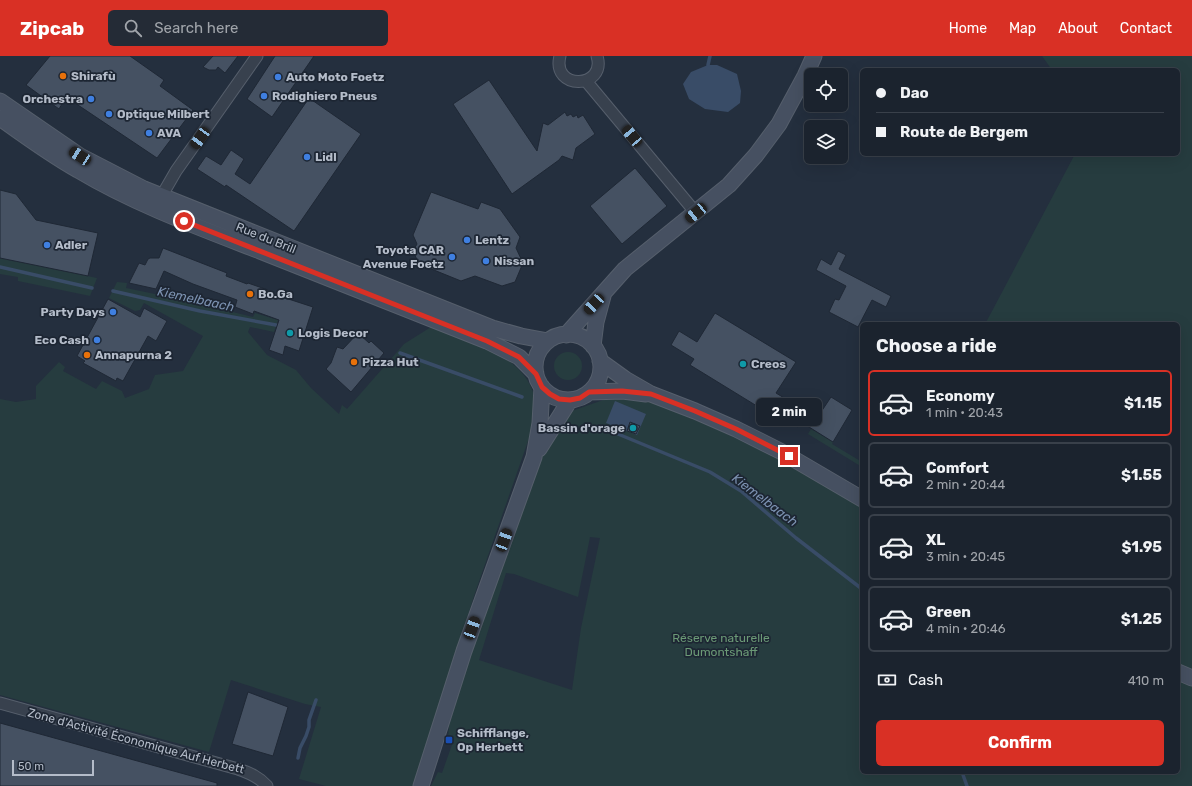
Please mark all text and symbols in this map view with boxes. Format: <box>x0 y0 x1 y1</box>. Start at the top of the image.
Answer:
search box <box>108 10 388 46</box>
text: Zipcab <box>20 17 84 40</box>
icon: search <box>122 17 144 39</box>
text: Search here <box>154 19 238 37</box>
text: Home <box>949 20 987 37</box>
text: Map <box>1009 20 1036 37</box>
text: About <box>1058 20 1098 37</box>
text: Contact <box>1120 20 1172 37</box>
map controls <box>804 68 848 164</box>
button: locate <box>804 68 848 112</box>
place label: Shirafù <box>71 69 116 83</box>
place label: Auto Moto Foetz <box>286 70 385 84</box>
marker: Shirafù <box>58 71 68 81</box>
marker: Auto Moto Foetz <box>273 72 283 82</box>
text: Dao <box>900 84 929 102</box>
place label: Rodighiero Pneus <box>272 89 377 103</box>
marker: Rodighiero Pneus <box>259 91 269 101</box>
place label: Orchestra <box>22 92 83 106</box>
marker: Orchestra <box>86 94 96 104</box>
place label: Optique Milbert <box>117 107 210 121</box>
marker: Optique Milbert <box>104 109 114 119</box>
button: layers <box>804 120 848 164</box>
car <box>620 123 644 149</box>
text: Route de Bergem <box>900 123 1028 141</box>
car <box>188 125 212 151</box>
place label: AVA <box>157 126 182 140</box>
marker: AVA <box>144 128 154 138</box>
car <box>67 144 93 168</box>
place label: Lidl <box>315 150 337 164</box>
marker: Lidl <box>302 152 312 162</box>
car <box>683 201 709 225</box>
route start <box>175 212 193 230</box>
street label: Rue du Brill <box>234 220 298 256</box>
place label: Lentz <box>475 233 509 247</box>
marker: Lentz <box>462 235 472 245</box>
place label: Adler <box>55 238 88 252</box>
marker: Adler <box>42 240 52 250</box>
place label: Toyota CAR Avenue Foetz <box>363 243 444 271</box>
marker: Toyota CAR Avenue Foetz <box>447 252 457 262</box>
place label: Nissan <box>494 254 534 268</box>
marker: Nissan <box>481 256 491 266</box>
water label: Kiemelbaach <box>156 284 236 314</box>
place label: Bo.Ga <box>258 287 293 301</box>
marker: Bo.Ga <box>245 289 255 299</box>
car <box>581 291 607 317</box>
place label: Party Days <box>40 305 105 319</box>
marker: Party Days <box>108 307 118 317</box>
place label: Logis Decor <box>298 326 369 340</box>
marker: Logis Decor <box>285 328 295 338</box>
place label: Eco Cash <box>34 333 89 347</box>
marker: Eco Cash <box>92 335 102 345</box>
text: Choose a ride <box>876 335 997 357</box>
place label: Annapurna 2 <box>95 348 172 362</box>
marker: Annapurna 2 <box>82 350 92 360</box>
place label: Pizza Hut <box>362 355 419 369</box>
marker: Pizza Hut <box>349 357 359 367</box>
place label: Creos <box>751 357 786 371</box>
marker: Creos <box>738 359 748 369</box>
icon: car <box>878 385 914 421</box>
text: Economy <box>926 387 995 405</box>
text: $1.15 <box>1124 394 1162 412</box>
callout: 2 min <box>756 398 822 426</box>
text: 2 min <box>771 404 807 419</box>
text: 1 min · 20:43 <box>926 405 1003 420</box>
place label: Bassin d'orage <box>538 421 625 435</box>
marker: Bassin d'orage <box>628 423 638 433</box>
route end <box>780 447 798 465</box>
icon: car <box>878 457 914 493</box>
text: Comfort <box>926 459 989 477</box>
text: $1.55 <box>1121 466 1162 484</box>
water label: Kiemelbaach <box>729 470 801 530</box>
text: 2 min · 20:44 <box>926 477 1005 492</box>
car <box>494 527 514 553</box>
icon: car <box>878 529 914 565</box>
text: XL <box>926 531 945 549</box>
text: $1.95 <box>1122 538 1162 556</box>
text: 3 min · 20:45 <box>926 549 1005 564</box>
icon: car <box>878 601 914 637</box>
text: Green <box>926 603 971 621</box>
text: $1.25 <box>1121 610 1162 628</box>
car <box>462 615 482 641</box>
text: 4 min · 20:46 <box>926 621 1006 636</box>
park label: Réserve naturelle Dumontshaff <box>672 631 770 659</box>
icon: cash <box>876 669 898 691</box>
text: Cash <box>908 671 943 689</box>
text: 410 m <box>1128 673 1164 688</box>
street label: Zone d'Activité Économique Auf Herbett <box>26 705 246 777</box>
button: Confirm <box>876 720 1164 766</box>
place label: Schifflange, Op Herbett <box>457 726 529 754</box>
marker: Schifflange, Op Herbett <box>444 735 454 745</box>
scale bar <box>12 758 94 777</box>
text: 50 m <box>18 760 44 773</box>

